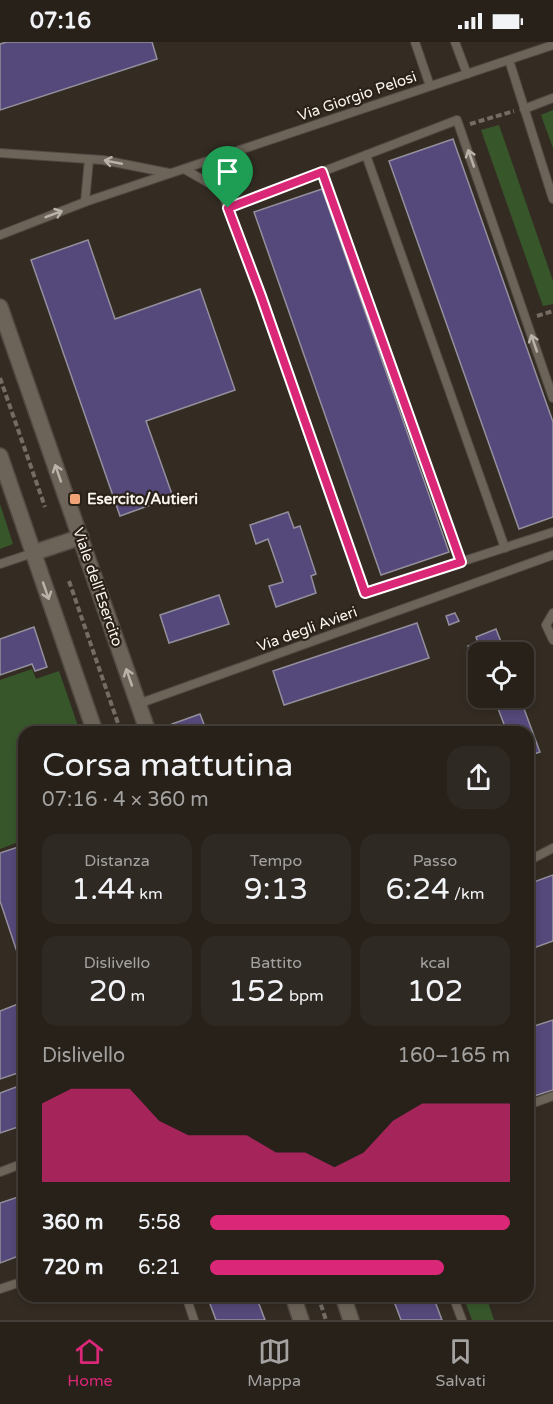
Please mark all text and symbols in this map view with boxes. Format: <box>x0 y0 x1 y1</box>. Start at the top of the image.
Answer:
text: 07:16 <box>30 8 91 34</box>
street label: Via Giorgio Pelosi <box>295 67 419 125</box>
pin <box>202 146 253 208</box>
one-way arrow <box>464 149 475 168</box>
icon: arrive <box>211 155 244 188</box>
one-way arrow <box>104 156 123 167</box>
one-way arrow <box>45 208 63 219</box>
one-way arrow <box>528 334 539 353</box>
one-way arrow <box>52 463 63 482</box>
place label: Esercito/Autieri <box>87 490 198 508</box>
marker: Esercito/Autieri <box>68 492 82 506</box>
street label: Viale dell'Esercito <box>69 525 127 649</box>
one-way arrow <box>42 581 53 599</box>
street label: Via degli Avieri <box>254 603 360 655</box>
map controls <box>468 642 534 708</box>
button: locate <box>468 642 534 708</box>
one-way arrow <box>122 668 133 687</box>
text: Corsa mattutina <box>42 746 293 785</box>
button: share <box>447 746 510 809</box>
text: 07:16 · 4 × 360 m <box>42 788 209 812</box>
text: Distanza <box>84 851 150 871</box>
text: Tempo <box>250 851 302 871</box>
text: Passo <box>413 851 457 871</box>
text: 1.44 <box>71 871 135 908</box>
text: 9:13 <box>244 871 308 908</box>
text: 6:24 <box>386 871 450 908</box>
text: km <box>135 884 163 904</box>
text: /km <box>450 884 484 904</box>
text: Dislivello <box>84 953 150 973</box>
text: Battito <box>250 953 302 973</box>
text: kcal <box>420 953 450 973</box>
text: 20 <box>89 973 126 1010</box>
text: 152 <box>228 973 285 1010</box>
text: 102 <box>407 973 463 1010</box>
text: m <box>126 986 145 1006</box>
text: bpm <box>285 986 324 1006</box>
text: Dislivello <box>42 1044 125 1068</box>
text: 160–165 m <box>397 1044 510 1068</box>
text: 360 m <box>42 1211 103 1235</box>
text: 5:58 <box>138 1211 181 1235</box>
text: 720 m <box>42 1256 103 1280</box>
text: 6:21 <box>138 1256 181 1280</box>
tab: Home <box>67 1335 113 1391</box>
tab: Mappa <box>247 1335 301 1391</box>
tab: Salvati <box>436 1335 486 1391</box>

